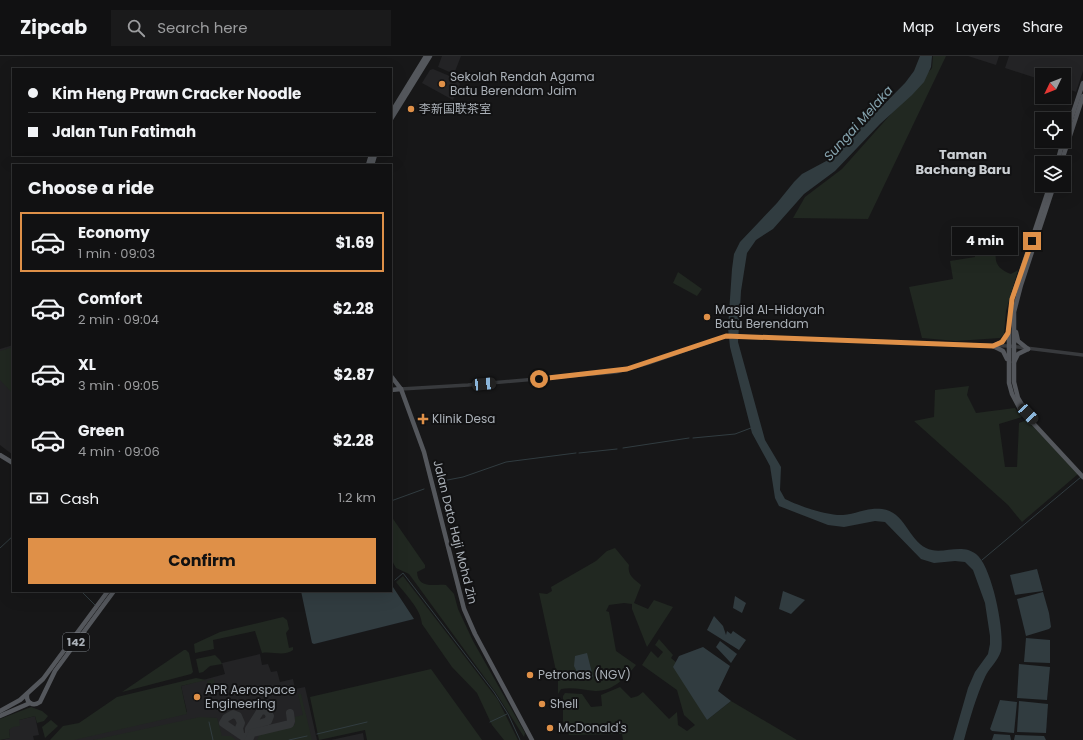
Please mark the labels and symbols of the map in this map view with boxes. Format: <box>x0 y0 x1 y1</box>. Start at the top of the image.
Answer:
place label: Sekolah Rendah Agama Batu Berendam Jaim <box>450 68 595 99</box>
north arrow <box>1035 68 1071 104</box>
marker: Sekolah Rendah Agama Batu Berendam Jaim <box>437 79 447 89</box>
water label: Sungai Melaka <box>819 81 898 165</box>
place label: 李新国联茶室 <box>419 100 491 117</box>
marker: 李新国联茶室 <box>406 104 416 114</box>
district label: Taman Bachang Baru <box>916 145 1010 179</box>
callout: 4 min <box>952 227 1018 255</box>
route end <box>1023 232 1041 250</box>
place label: Masjid Al-Hidayah Batu Berendam <box>715 301 825 332</box>
marker: Masjid Al-Hidayah Batu Berendam <box>702 312 712 322</box>
route start <box>530 370 548 388</box>
car <box>472 377 496 391</box>
car <box>1015 401 1041 427</box>
place label: Klinik Desa <box>432 410 495 427</box>
marker: Klinik Desa <box>417 413 429 425</box>
street label: Jalan Dato Haji Mohd Zin <box>429 458 482 606</box>
road number: 142 <box>63 633 89 651</box>
place label: Petronas (NGV) <box>538 666 631 683</box>
marker: Petronas (NGV) <box>525 670 535 680</box>
place label: APR Aerospace Engineering <box>205 681 295 712</box>
marker: APR Aerospace Engineering <box>192 692 202 702</box>
place label: Shell <box>550 695 578 712</box>
marker: Shell <box>537 699 547 709</box>
place label: McDonald's <box>558 719 627 736</box>
marker: McDonald's <box>545 723 555 733</box>

